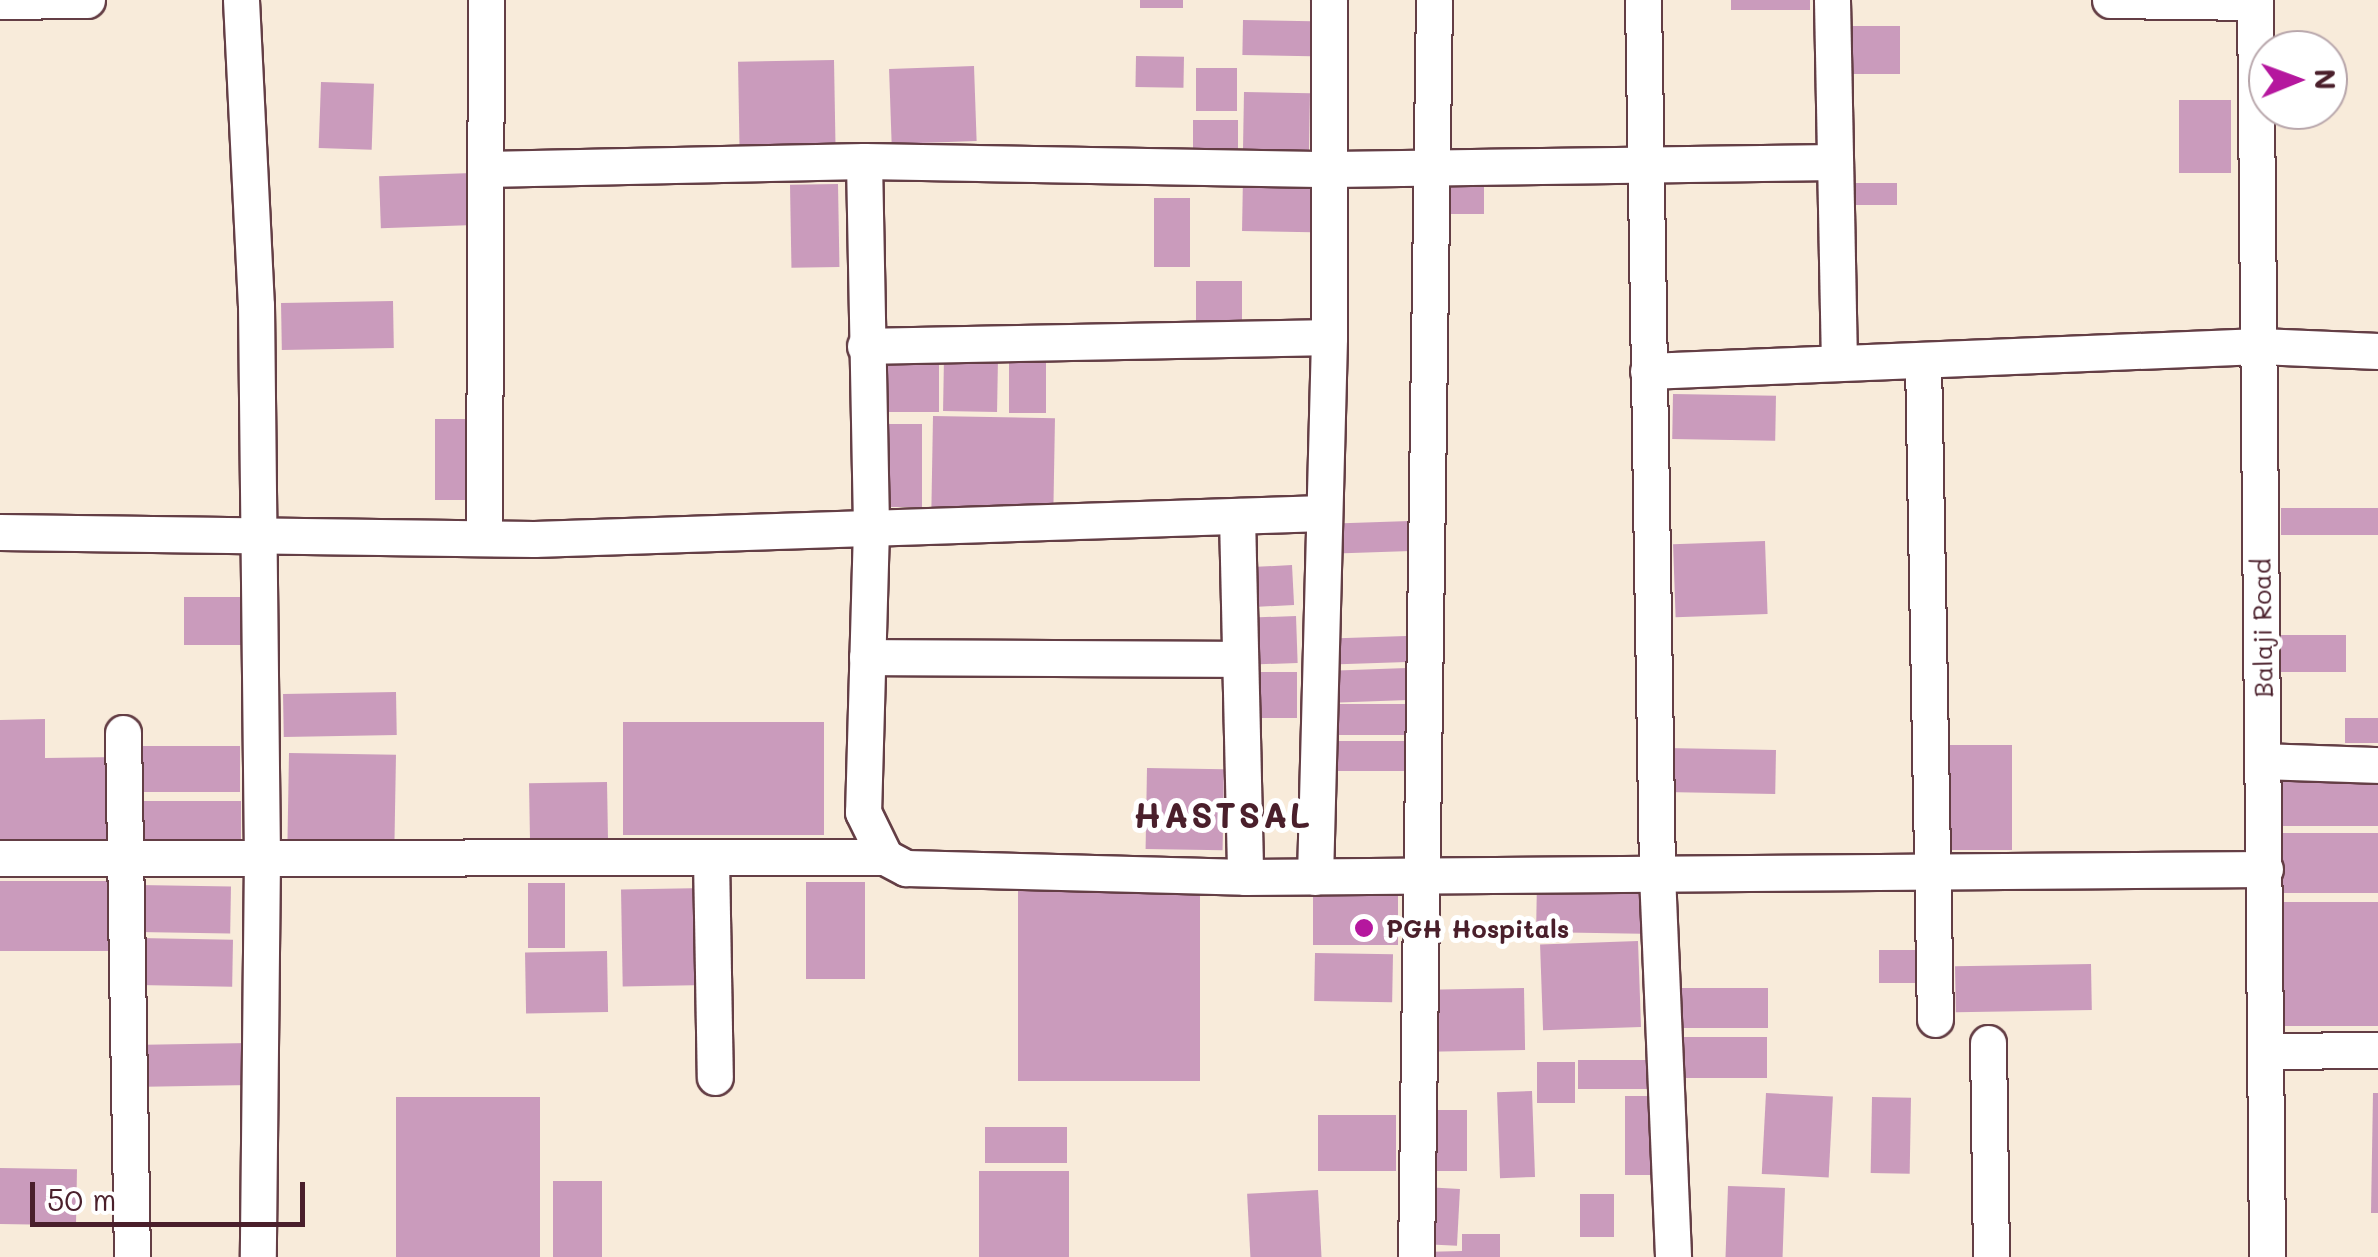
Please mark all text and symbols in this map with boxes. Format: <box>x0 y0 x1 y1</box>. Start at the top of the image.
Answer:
north arrow <box>2248 30 2348 130</box>
text: N <box>2308 69 2344 90</box>
street label: Balaji Road <box>2246 558 2278 698</box>
district label: HASTSAL <box>1133 793 1313 835</box>
place label: PGH Hospitals <box>1386 913 1569 943</box>
marker: PGH Hospitals <box>1351 915 1377 941</box>
scale bar <box>35 1162 310 1224</box>
text: 50 m <box>47 1179 117 1219</box>

